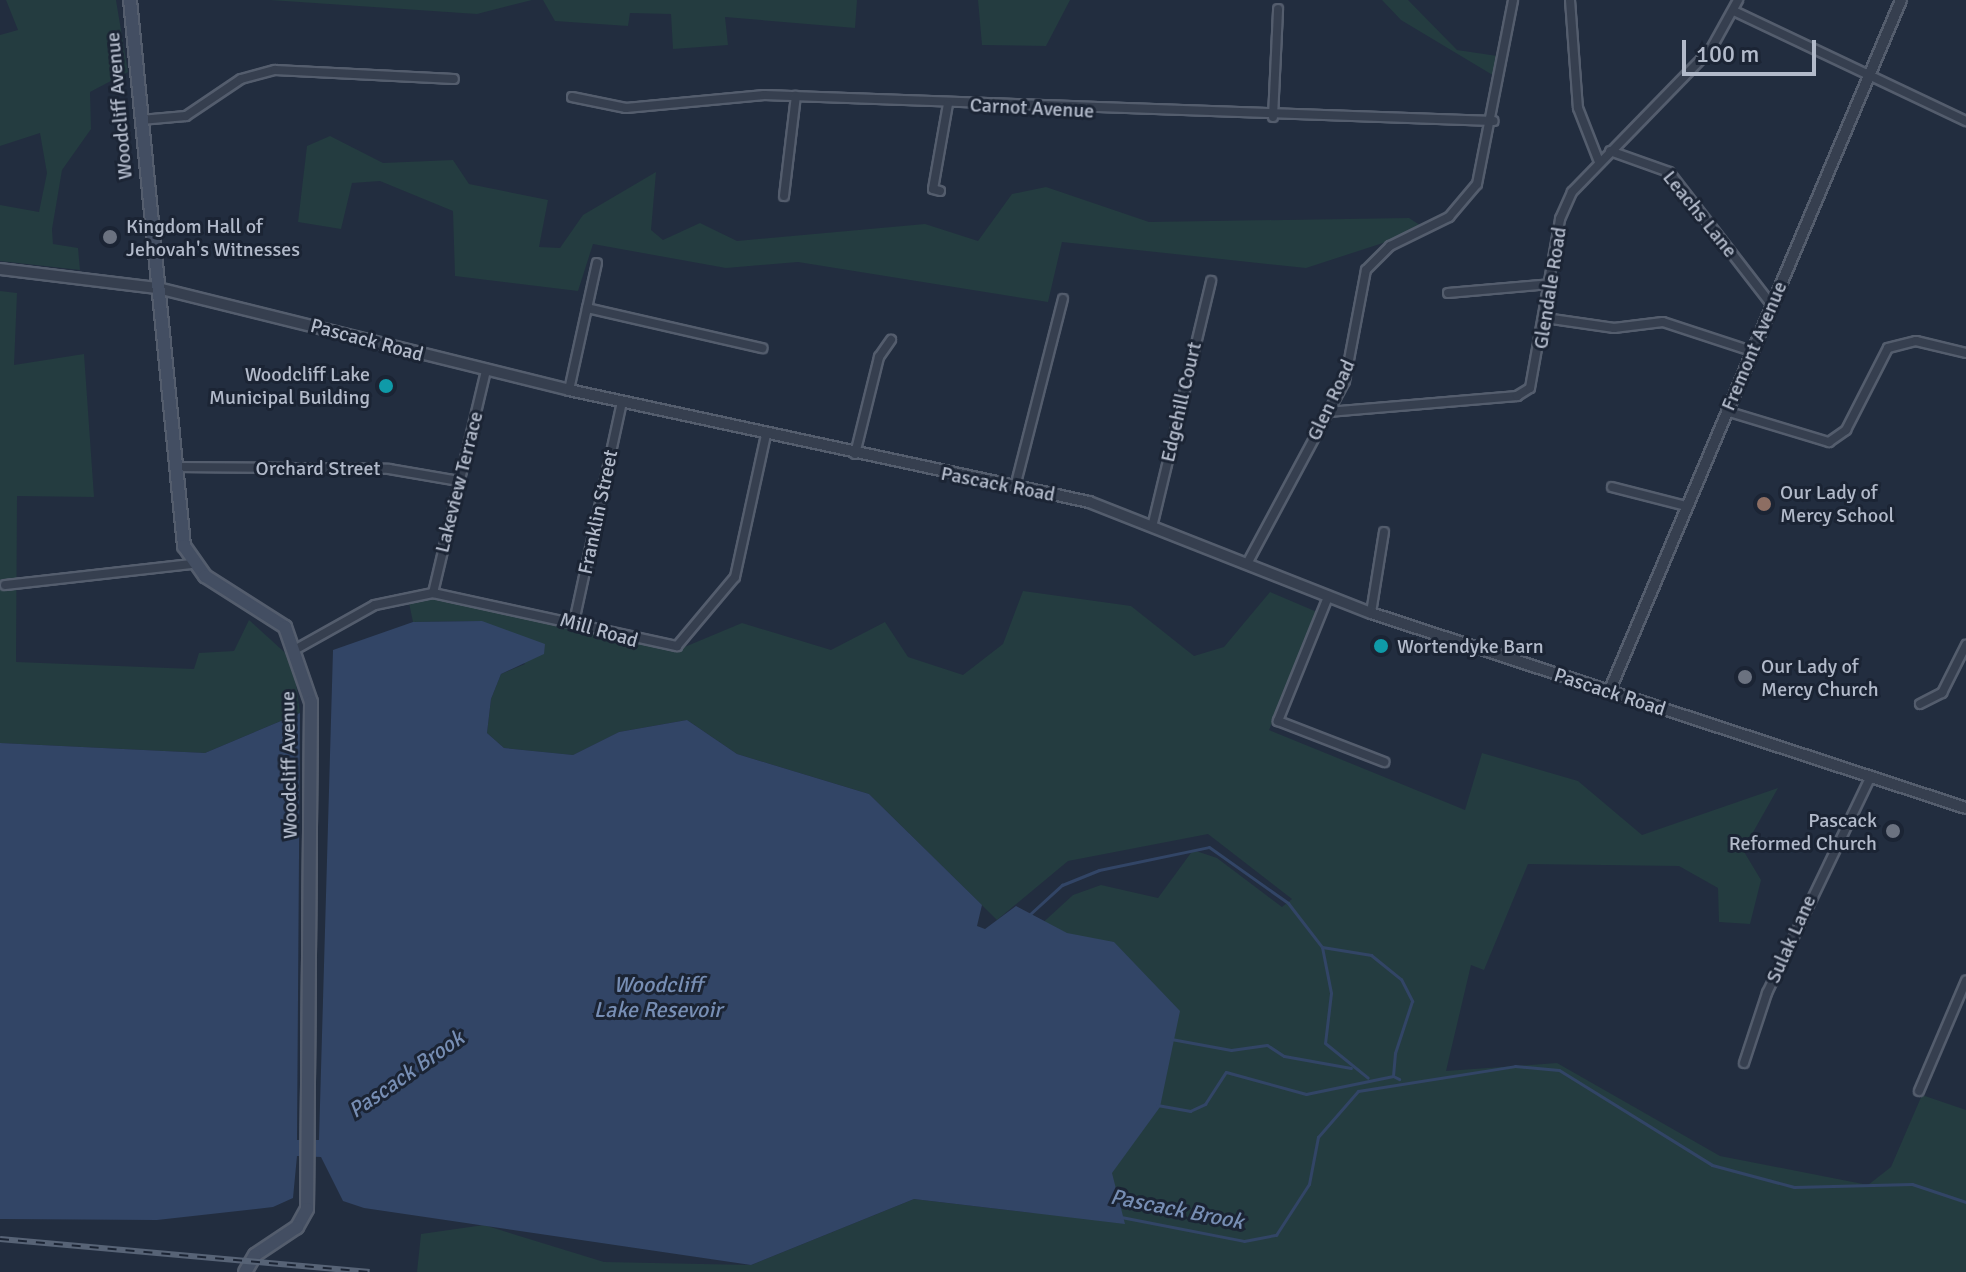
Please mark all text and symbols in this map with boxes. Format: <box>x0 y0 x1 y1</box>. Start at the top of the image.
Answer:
scale bar <box>1686 24 1820 74</box>
street label: Woodcliff Avenue <box>101 31 137 181</box>
text: 100 m <box>1696 39 1759 69</box>
street label: Carnot Avenue <box>969 93 1095 123</box>
street label: Leachs Lane <box>1658 166 1742 262</box>
place label: Kingdom Hall of Jehovah's Witnesses <box>126 214 300 261</box>
street label: Glendale Road <box>1529 225 1571 351</box>
marker: Kingdom Hall of Jehovah's Witnesses <box>101 228 119 246</box>
street label: Fremont Avenue <box>1716 278 1792 414</box>
street label: Pascack Road <box>308 313 426 367</box>
street label: Edgehill Court <box>1156 340 1206 464</box>
street label: Glen Road <box>1302 356 1360 444</box>
place label: Woodcliff Lake Municipal Building <box>209 362 370 409</box>
marker: Woodcliff Lake Municipal Building <box>377 377 395 395</box>
street label: Lakeview Terrace <box>430 409 488 555</box>
street label: Franklin Street <box>573 448 623 576</box>
street label: Orchard Street <box>256 456 380 480</box>
street label: Pascack Road <box>939 461 1057 507</box>
place label: Our Lady of Mercy School <box>1780 480 1894 527</box>
marker: Our Lady of Mercy School <box>1755 495 1773 513</box>
street label: Mill Road <box>557 607 641 653</box>
place label: Wortendyke Barn <box>1397 634 1544 658</box>
marker: Wortendyke Barn <box>1372 637 1390 655</box>
place label: Our Lady of Mercy Church <box>1761 654 1879 701</box>
street label: Pascack Road <box>1551 663 1669 721</box>
marker: Our Lady of Mercy Church <box>1736 668 1754 686</box>
street label: Woodcliff Avenue <box>276 691 302 839</box>
place label: Pascack Reformed Church <box>1729 808 1877 855</box>
marker: Pascack Reformed Church <box>1884 822 1902 840</box>
street label: Sulak Lane <box>1761 891 1821 987</box>
water label: Woodcliff Lake Resevoir <box>594 971 722 1022</box>
water label: Pascack Brook <box>343 1024 469 1124</box>
water label: Pascack Brook <box>1108 1183 1246 1235</box>

